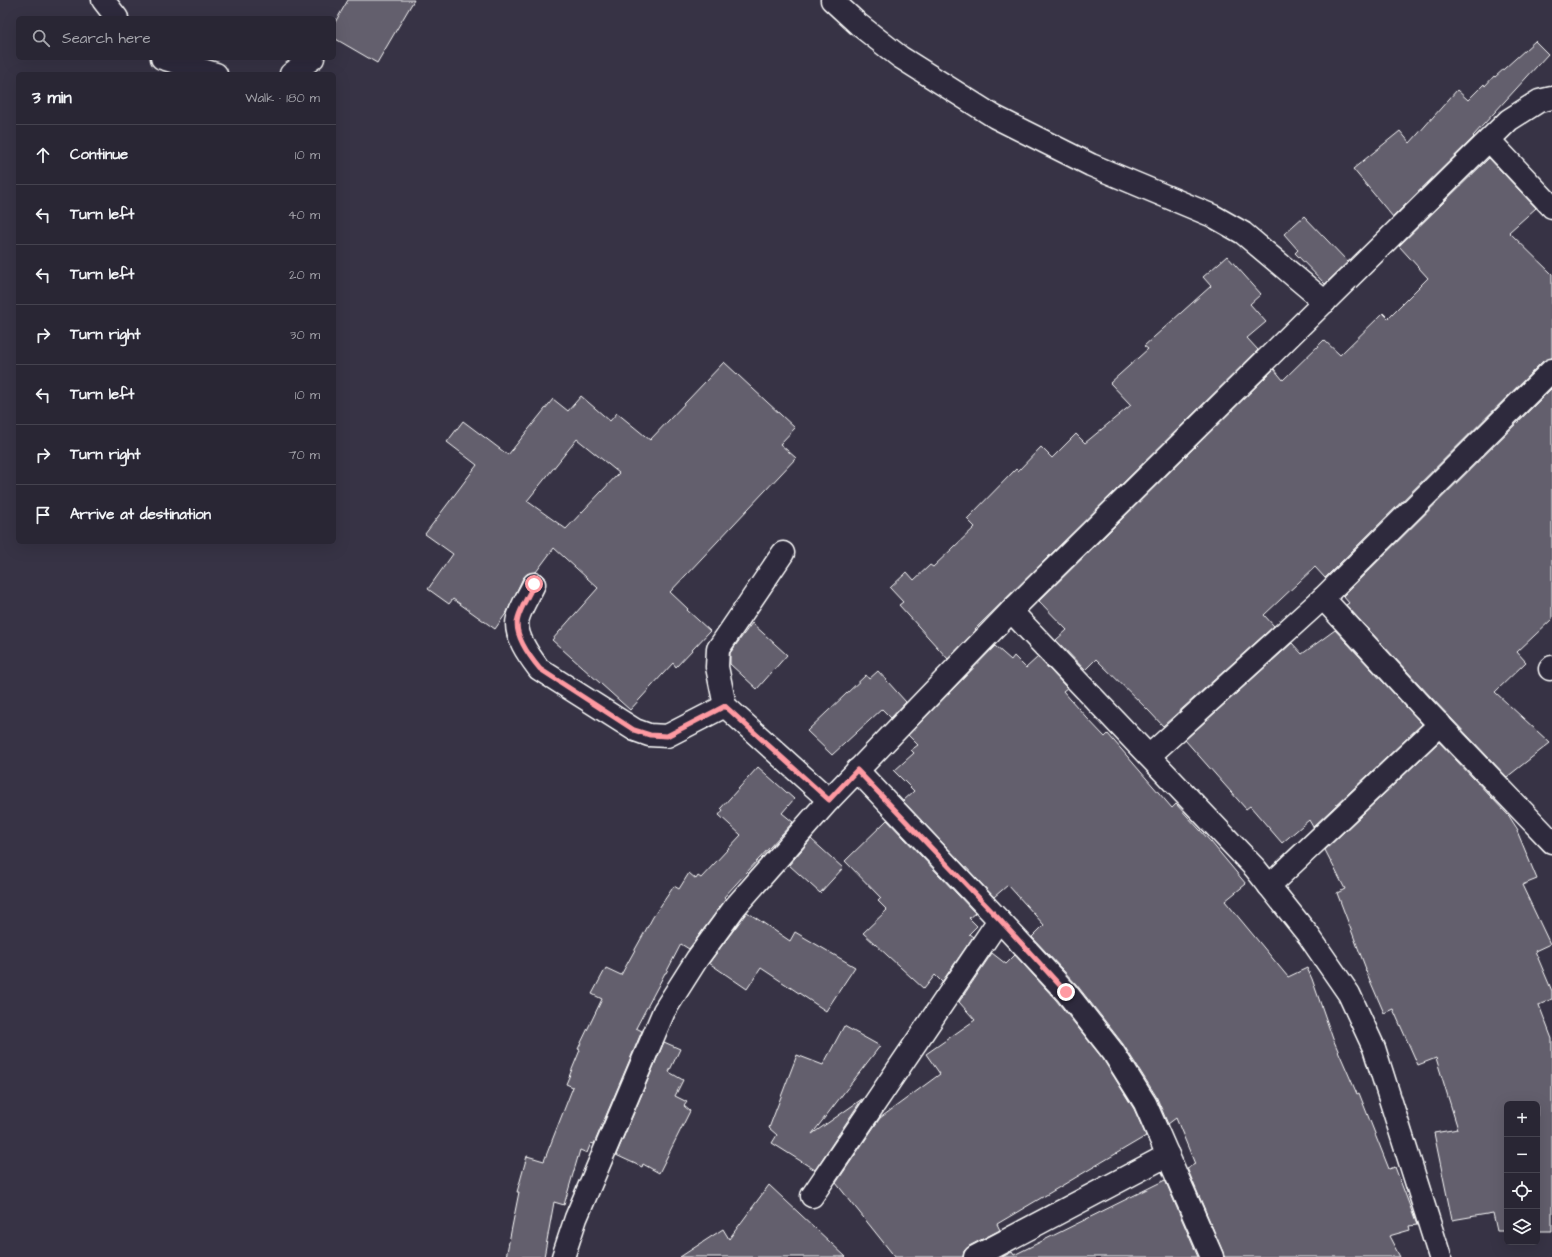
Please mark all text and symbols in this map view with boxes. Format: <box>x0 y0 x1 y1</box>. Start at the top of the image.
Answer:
search box <box>16 16 336 60</box>
icon: search <box>30 27 52 49</box>
text: Search here <box>62 28 151 49</box>
text: 3 min <box>32 86 72 110</box>
text: Walk · 180 m <box>245 89 320 107</box>
icon: ahead <box>32 144 54 166</box>
text: Continue <box>70 144 128 165</box>
text: 10 m <box>295 146 320 164</box>
icon: left <box>32 204 54 226</box>
text: Turn left <box>70 204 134 225</box>
text: 40 m <box>288 206 320 224</box>
icon: left <box>32 264 54 286</box>
text: Turn left <box>70 264 134 285</box>
text: 20 m <box>289 266 320 284</box>
icon: right <box>32 324 54 346</box>
text: Turn right <box>70 324 141 345</box>
text: 30 m <box>290 326 320 344</box>
icon: left <box>32 384 54 406</box>
text: Turn left <box>70 384 134 405</box>
text: 10 m <box>295 386 320 404</box>
icon: right <box>32 444 54 466</box>
text: Turn right <box>70 444 141 465</box>
text: 70 m <box>288 446 320 464</box>
icon: arrive <box>32 504 54 526</box>
text: Arrive at destination <box>70 504 211 525</box>
route start <box>525 575 543 593</box>
route end <box>1057 983 1075 1001</box>
map controls <box>1504 1101 1540 1245</box>
button: + <box>1504 1101 1540 1137</box>
button: − <box>1504 1137 1540 1173</box>
button: locate <box>1504 1173 1540 1209</box>
button: layers <box>1504 1209 1540 1245</box>

